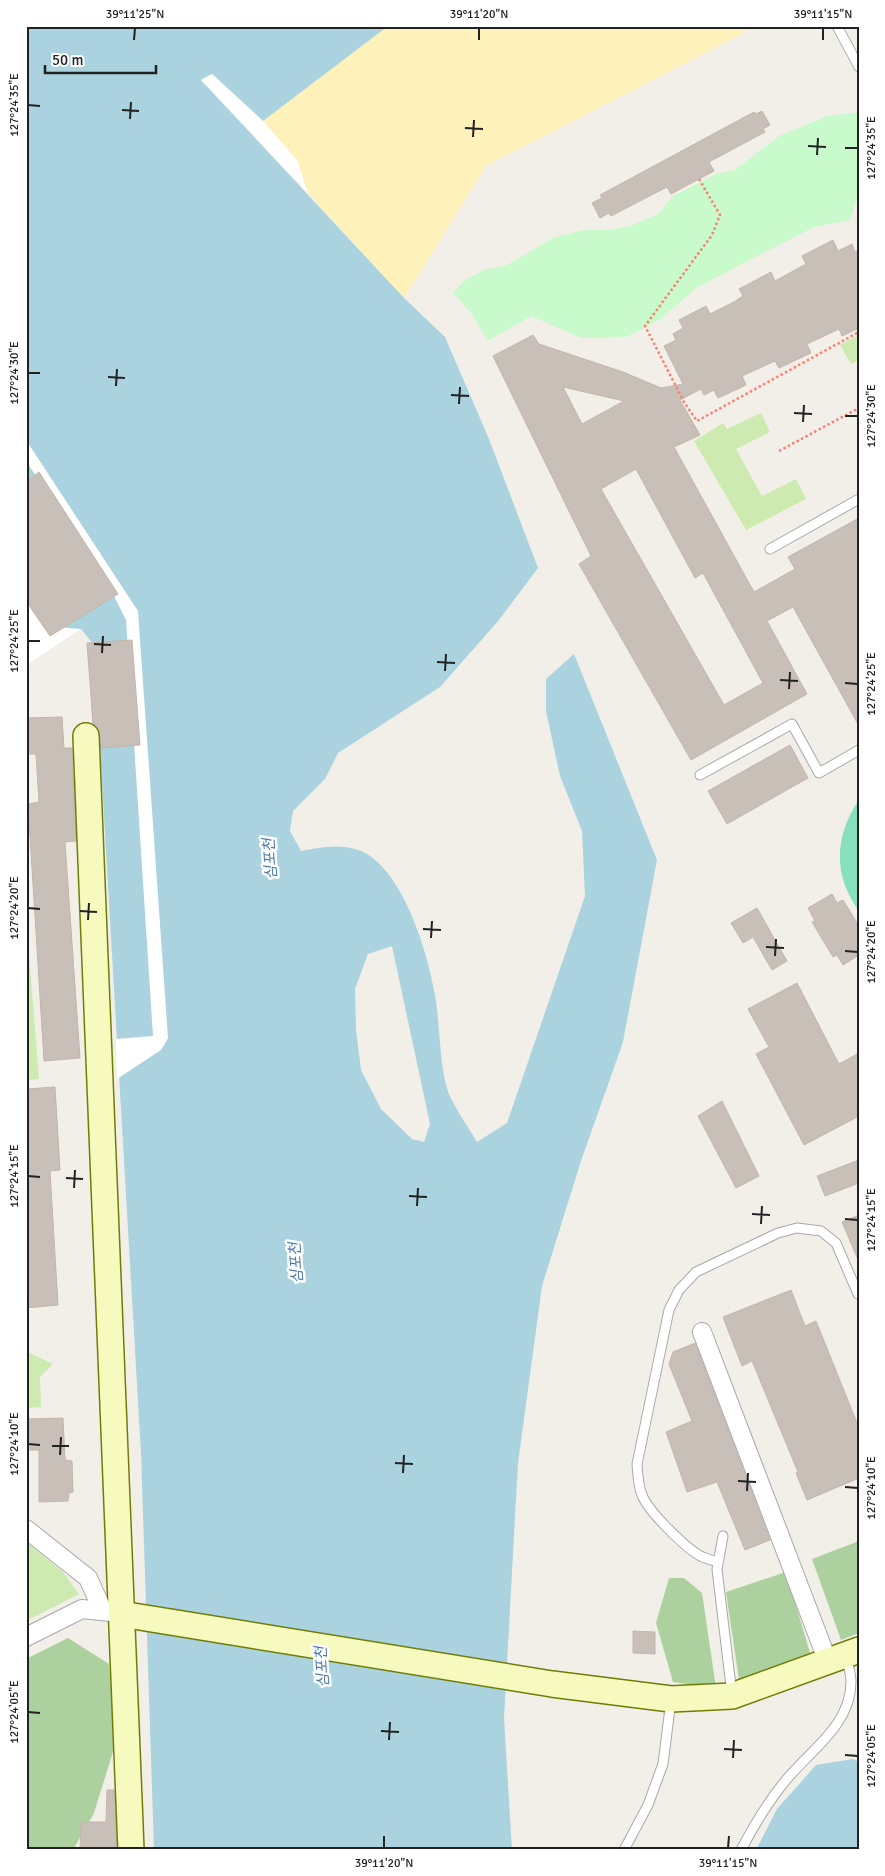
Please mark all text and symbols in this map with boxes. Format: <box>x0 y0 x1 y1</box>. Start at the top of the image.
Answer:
text: 39°11'25"N <box>106 7 164 22</box>
text: 39°11'20"N <box>450 7 508 22</box>
text: 39°11'15"N <box>794 7 852 22</box>
scale bar <box>45 42 156 74</box>
text: 50 m <box>52 51 83 69</box>
text: 127°24'35"E <box>7 73 22 137</box>
text: 127°24'35"E <box>864 116 879 180</box>
text: 127°24'30"E <box>7 341 22 405</box>
text: 127°24'30"E <box>864 384 879 448</box>
text: 127°24'25"E <box>7 609 22 673</box>
text: 127°24'25"E <box>864 652 879 716</box>
water label: 심포천 <box>259 836 280 880</box>
text: 127°24'20"E <box>7 876 22 940</box>
text: 127°24'20"E <box>864 920 879 984</box>
text: 127°24'15"E <box>7 1144 22 1208</box>
text: 127°24'15"E <box>864 1188 879 1252</box>
water label: 심포천 <box>285 1240 306 1284</box>
text: 127°24'10"E <box>7 1412 22 1476</box>
text: 127°24'10"E <box>864 1456 879 1520</box>
water label: 심포천 <box>311 1644 332 1688</box>
text: 127°24'05"E <box>7 1680 22 1744</box>
text: 127°24'05"E <box>864 1724 879 1788</box>
text: 39°11'20"N <box>355 1856 413 1871</box>
text: 39°11'15"N <box>699 1856 757 1871</box>

